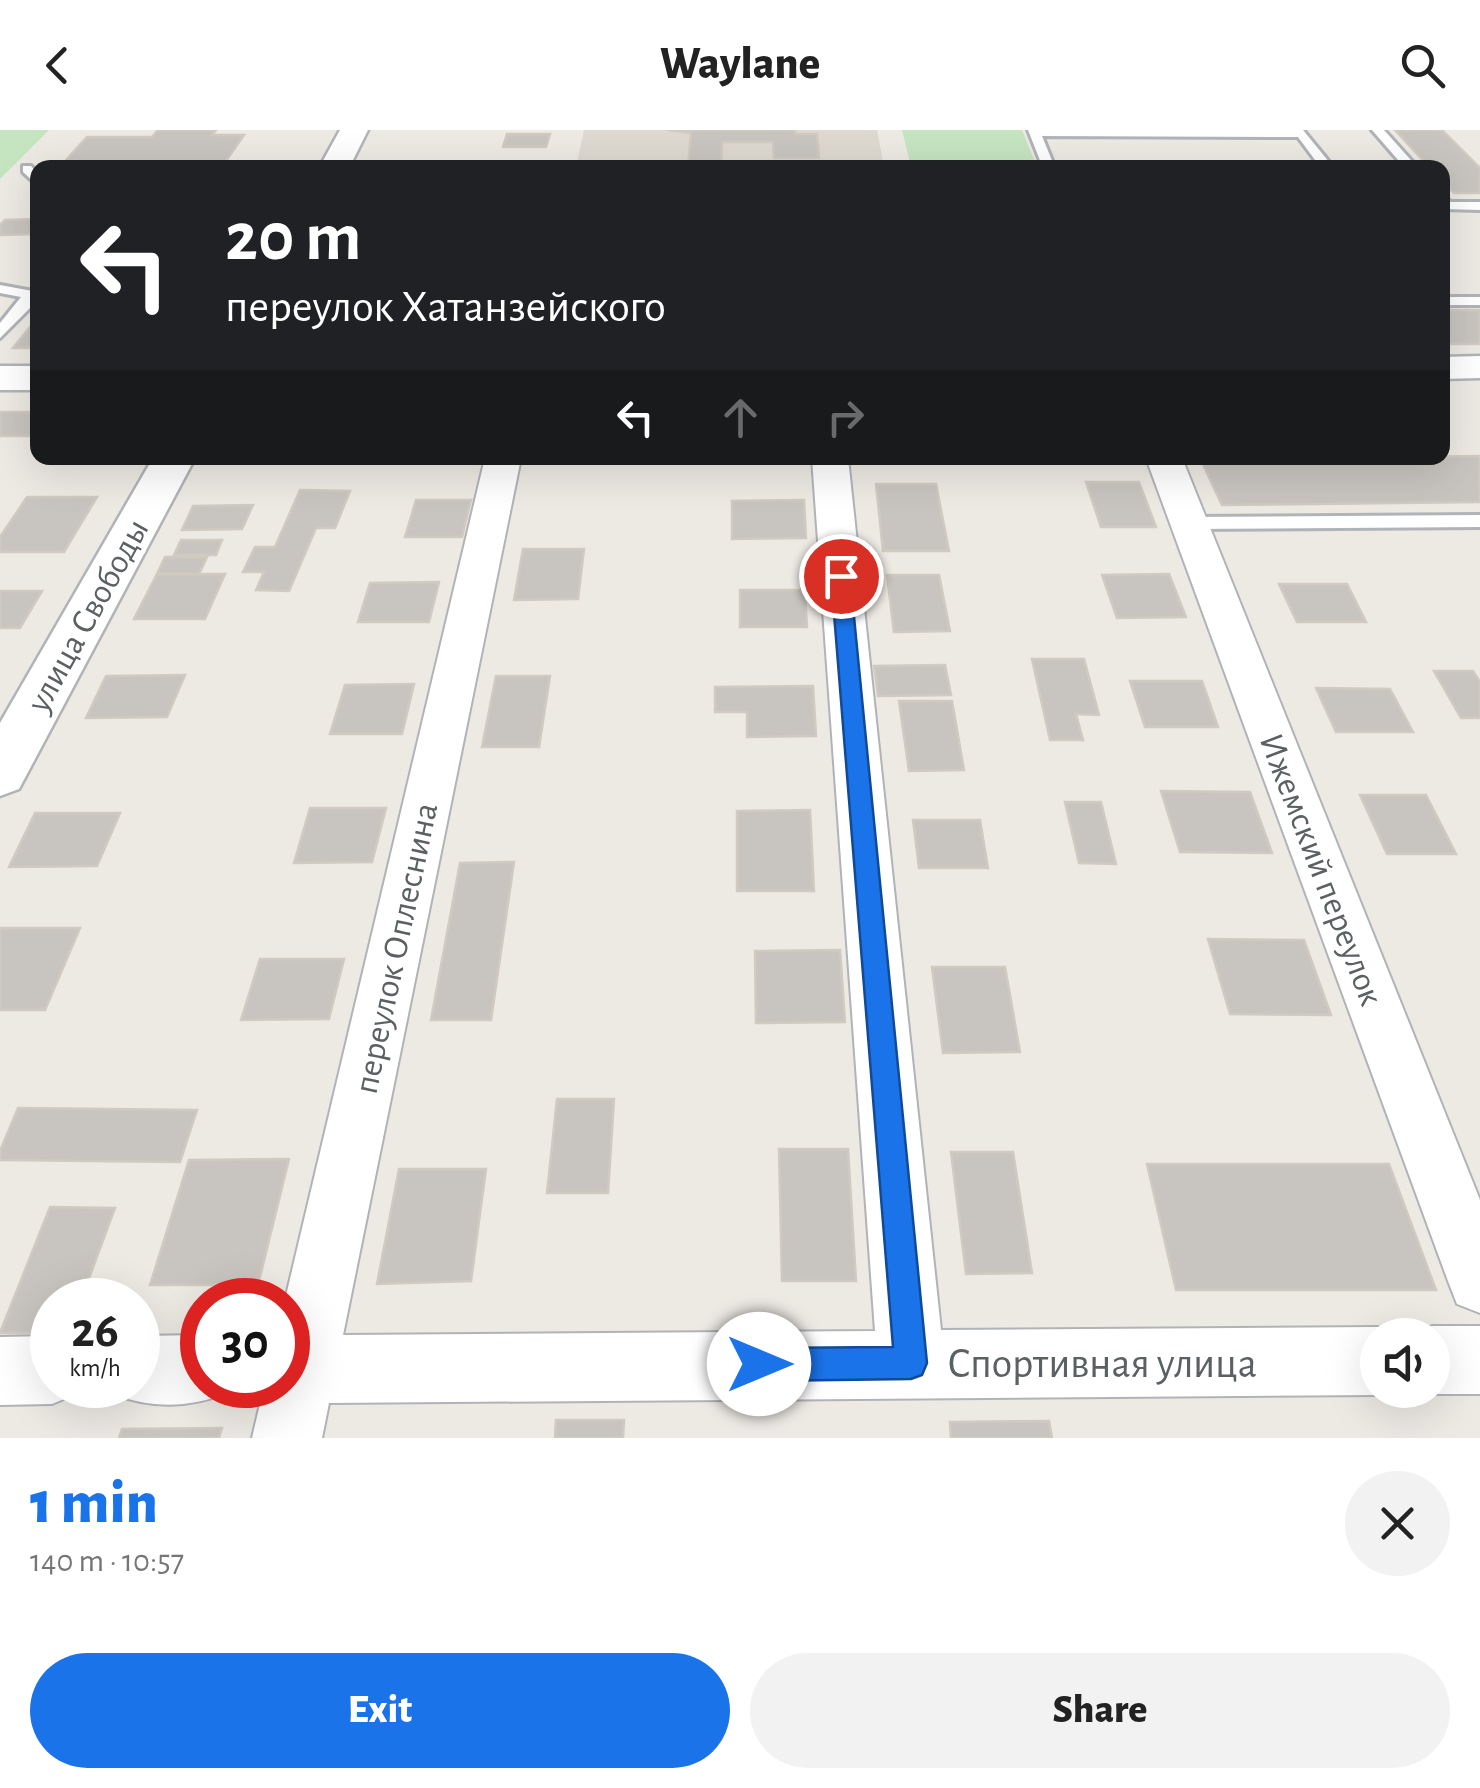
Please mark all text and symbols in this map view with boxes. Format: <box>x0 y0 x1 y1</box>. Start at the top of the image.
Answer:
icon: back <box>30 38 85 93</box>
icon: search <box>1395 38 1450 93</box>
text: Waylane <box>660 42 820 87</box>
icon: left <box>60 200 190 330</box>
text: 20 m <box>225 203 362 273</box>
text: переулок Хатанзейского <box>225 285 666 330</box>
icon: left <box>608 390 663 445</box>
icon: ahead <box>713 390 768 445</box>
icon: right <box>818 390 873 445</box>
street label: улица Свободы <box>21 514 156 719</box>
pin <box>799 534 884 619</box>
icon: arrive <box>814 549 869 604</box>
street label: Ижемский переулок <box>1253 729 1389 1010</box>
street label: переулок Оплеснина <box>349 800 444 1097</box>
speed limit sign: 30 <box>180 1278 310 1408</box>
text: 26 <box>71 1306 119 1356</box>
position arrow <box>707 1312 811 1416</box>
map controls <box>1360 1318 1450 1408</box>
button: sound <box>1360 1318 1450 1408</box>
street label: Спортивная улица <box>947 1343 1257 1385</box>
text: km/h <box>69 1356 121 1381</box>
button: close <box>1345 1471 1450 1576</box>
text: 1 min <box>30 1474 158 1534</box>
text: 140 m · 10:57 <box>30 1545 184 1577</box>
button: Exit <box>30 1653 730 1768</box>
button: Share <box>750 1653 1450 1768</box>

